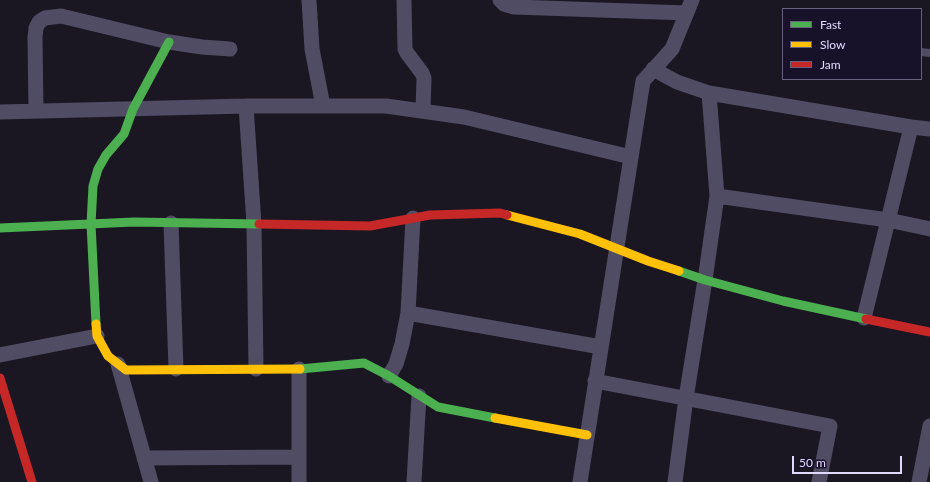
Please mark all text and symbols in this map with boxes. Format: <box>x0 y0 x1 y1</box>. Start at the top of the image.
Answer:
legend <box>782 8 922 80</box>
text: Fast <box>820 17 841 32</box>
text: Slow <box>820 37 845 52</box>
text: Jam <box>820 57 841 72</box>
scale bar <box>794 448 904 474</box>
text: 50 m <box>799 455 826 470</box>

